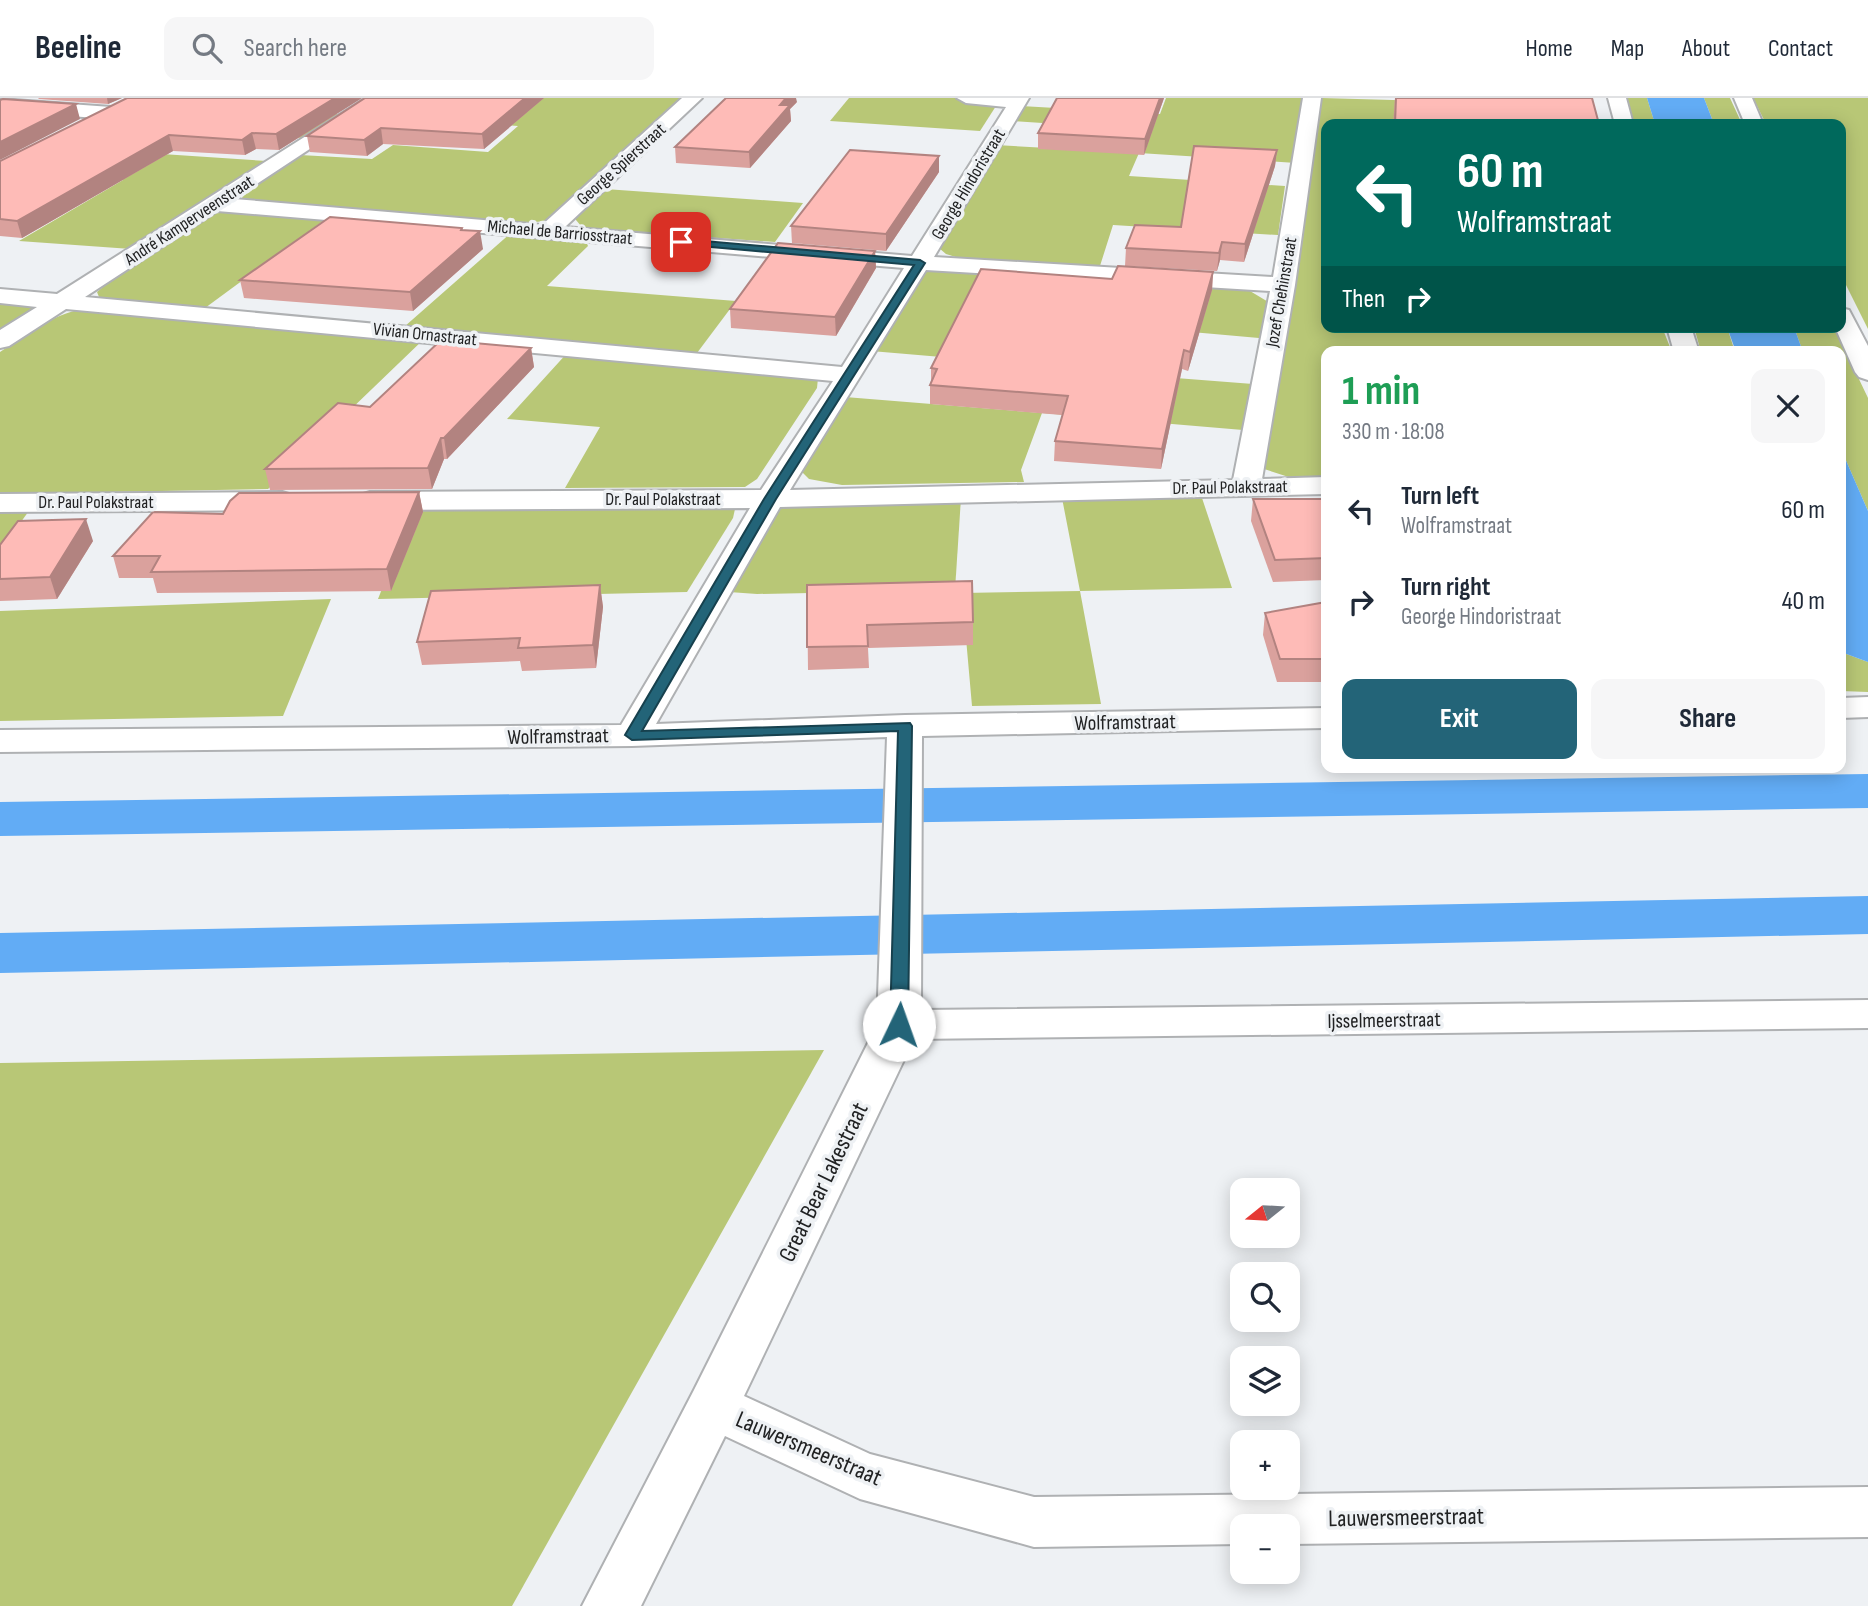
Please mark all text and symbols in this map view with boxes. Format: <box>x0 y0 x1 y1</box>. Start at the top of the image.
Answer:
search box <box>164 17 654 80</box>
text: Beeline <box>35 28 122 68</box>
icon: search <box>188 29 226 67</box>
text: Search here <box>244 33 347 64</box>
text: Home <box>1525 34 1573 63</box>
text: Map <box>1611 34 1644 63</box>
text: About <box>1682 34 1730 63</box>
text: Contact <box>1768 34 1833 63</box>
street label: George Spierstraat <box>573 119 671 210</box>
street label: George Hindoristraat <box>927 125 1010 243</box>
text: 60 m <box>1457 143 1544 202</box>
icon: left <box>1342 147 1433 238</box>
street label: André Kamperveenstraat <box>120 171 258 271</box>
text: Wolframstraat <box>1457 203 1612 242</box>
pin <box>651 212 711 272</box>
street label: Michael de Barriosstraat <box>487 216 634 249</box>
icon: arrive <box>662 223 700 261</box>
street label: Jozef Chehinstraat <box>1261 235 1302 350</box>
icon: right <box>1399 280 1437 318</box>
text: Then <box>1342 284 1385 315</box>
street label: Vivian Ornastraat <box>372 319 478 350</box>
text: 1 min <box>1342 366 1420 417</box>
button: close <box>1751 369 1825 443</box>
text: 330 m · 18:08 <box>1342 418 1445 446</box>
street label: Dr. Paul Polakstraat <box>1172 476 1288 499</box>
text: Turn left <box>1401 481 1479 512</box>
street label: Dr. Paul Polakstraat <box>605 489 721 510</box>
street label: Dr. Paul Polakstraat <box>38 492 154 513</box>
icon: left <box>1342 492 1380 530</box>
text: 60 m <box>1781 495 1825 526</box>
text: Wolframstraat <box>1401 512 1512 540</box>
text: Turn right <box>1401 572 1490 603</box>
icon: right <box>1342 583 1380 621</box>
text: 40 m <box>1782 586 1825 617</box>
text: George Hindoristraat <box>1401 603 1561 631</box>
button: Exit <box>1342 679 1577 759</box>
button: Share <box>1591 679 1825 759</box>
street label: Wolframstraat <box>1074 709 1176 736</box>
street label: Wolframstraat <box>507 723 609 750</box>
position arrow <box>862 988 936 1062</box>
street label: Ijsselmeerstraat <box>1327 1007 1441 1034</box>
street label: Great Bear Lakestraat <box>772 1098 875 1267</box>
north arrow <box>1230 1178 1300 1248</box>
map controls <box>1230 1178 1300 1584</box>
button: search <box>1230 1262 1300 1332</box>
button: layers <box>1230 1346 1300 1416</box>
street label: Lauwersmeerstraat <box>731 1405 886 1492</box>
button: + <box>1230 1430 1300 1500</box>
street label: Lauwersmeerstraat <box>1328 1502 1484 1533</box>
button: − <box>1230 1514 1300 1584</box>

